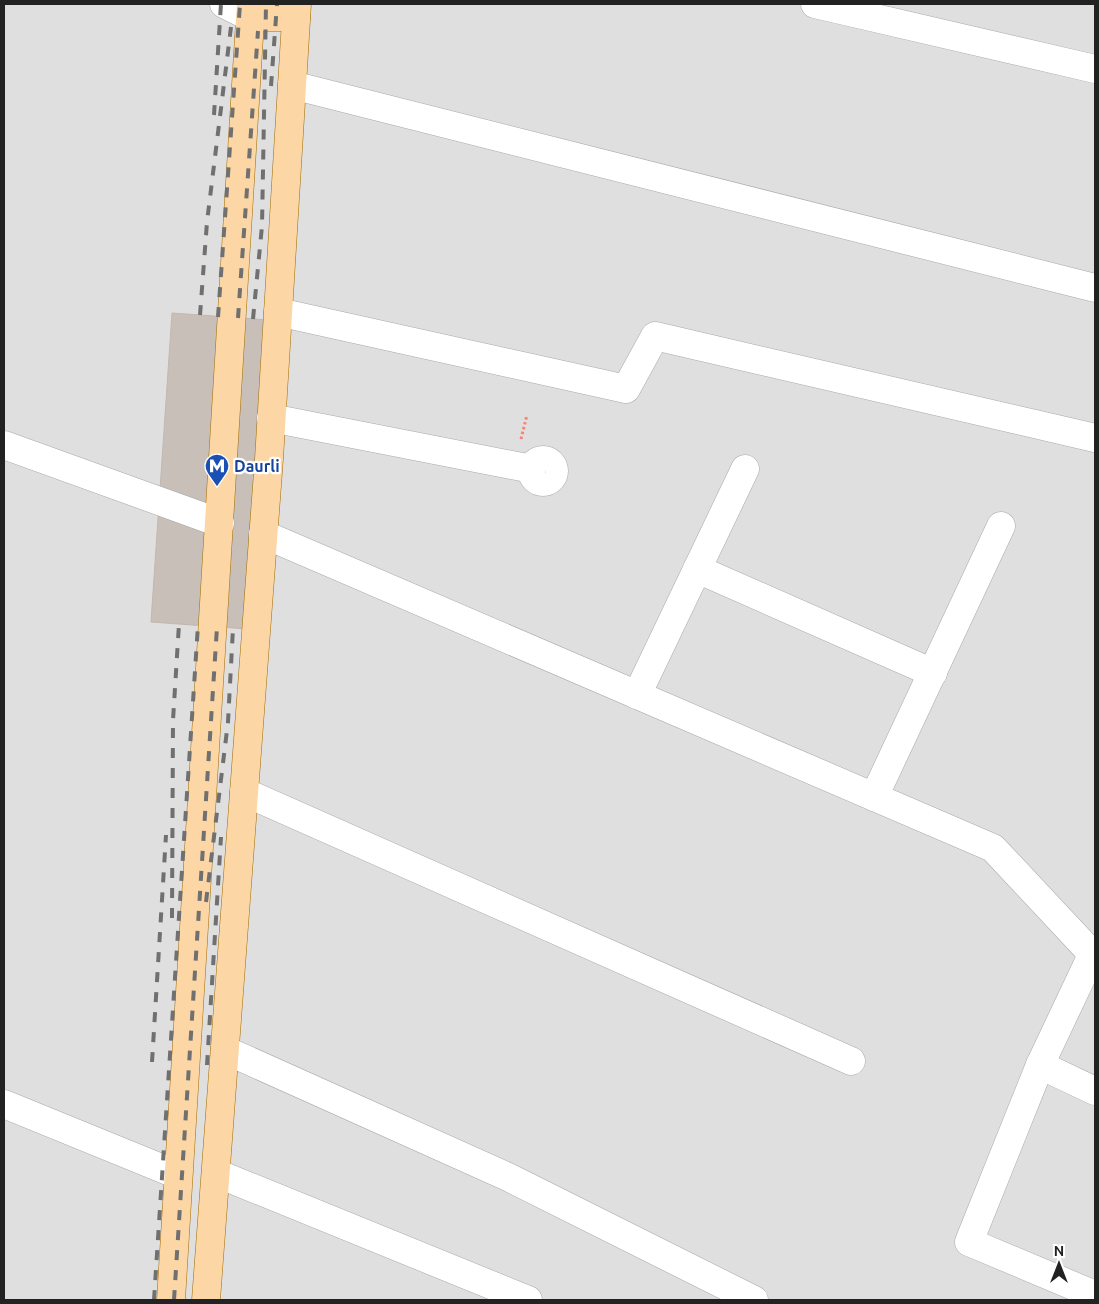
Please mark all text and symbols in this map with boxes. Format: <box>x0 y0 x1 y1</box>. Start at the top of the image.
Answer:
metro station icon: Daurli <box>204 453 230 487</box>
place label: Daurli <box>234 457 280 475</box>
north arrow <box>1034 1239 1084 1289</box>
text: N <box>1054 1243 1064 1259</box>

